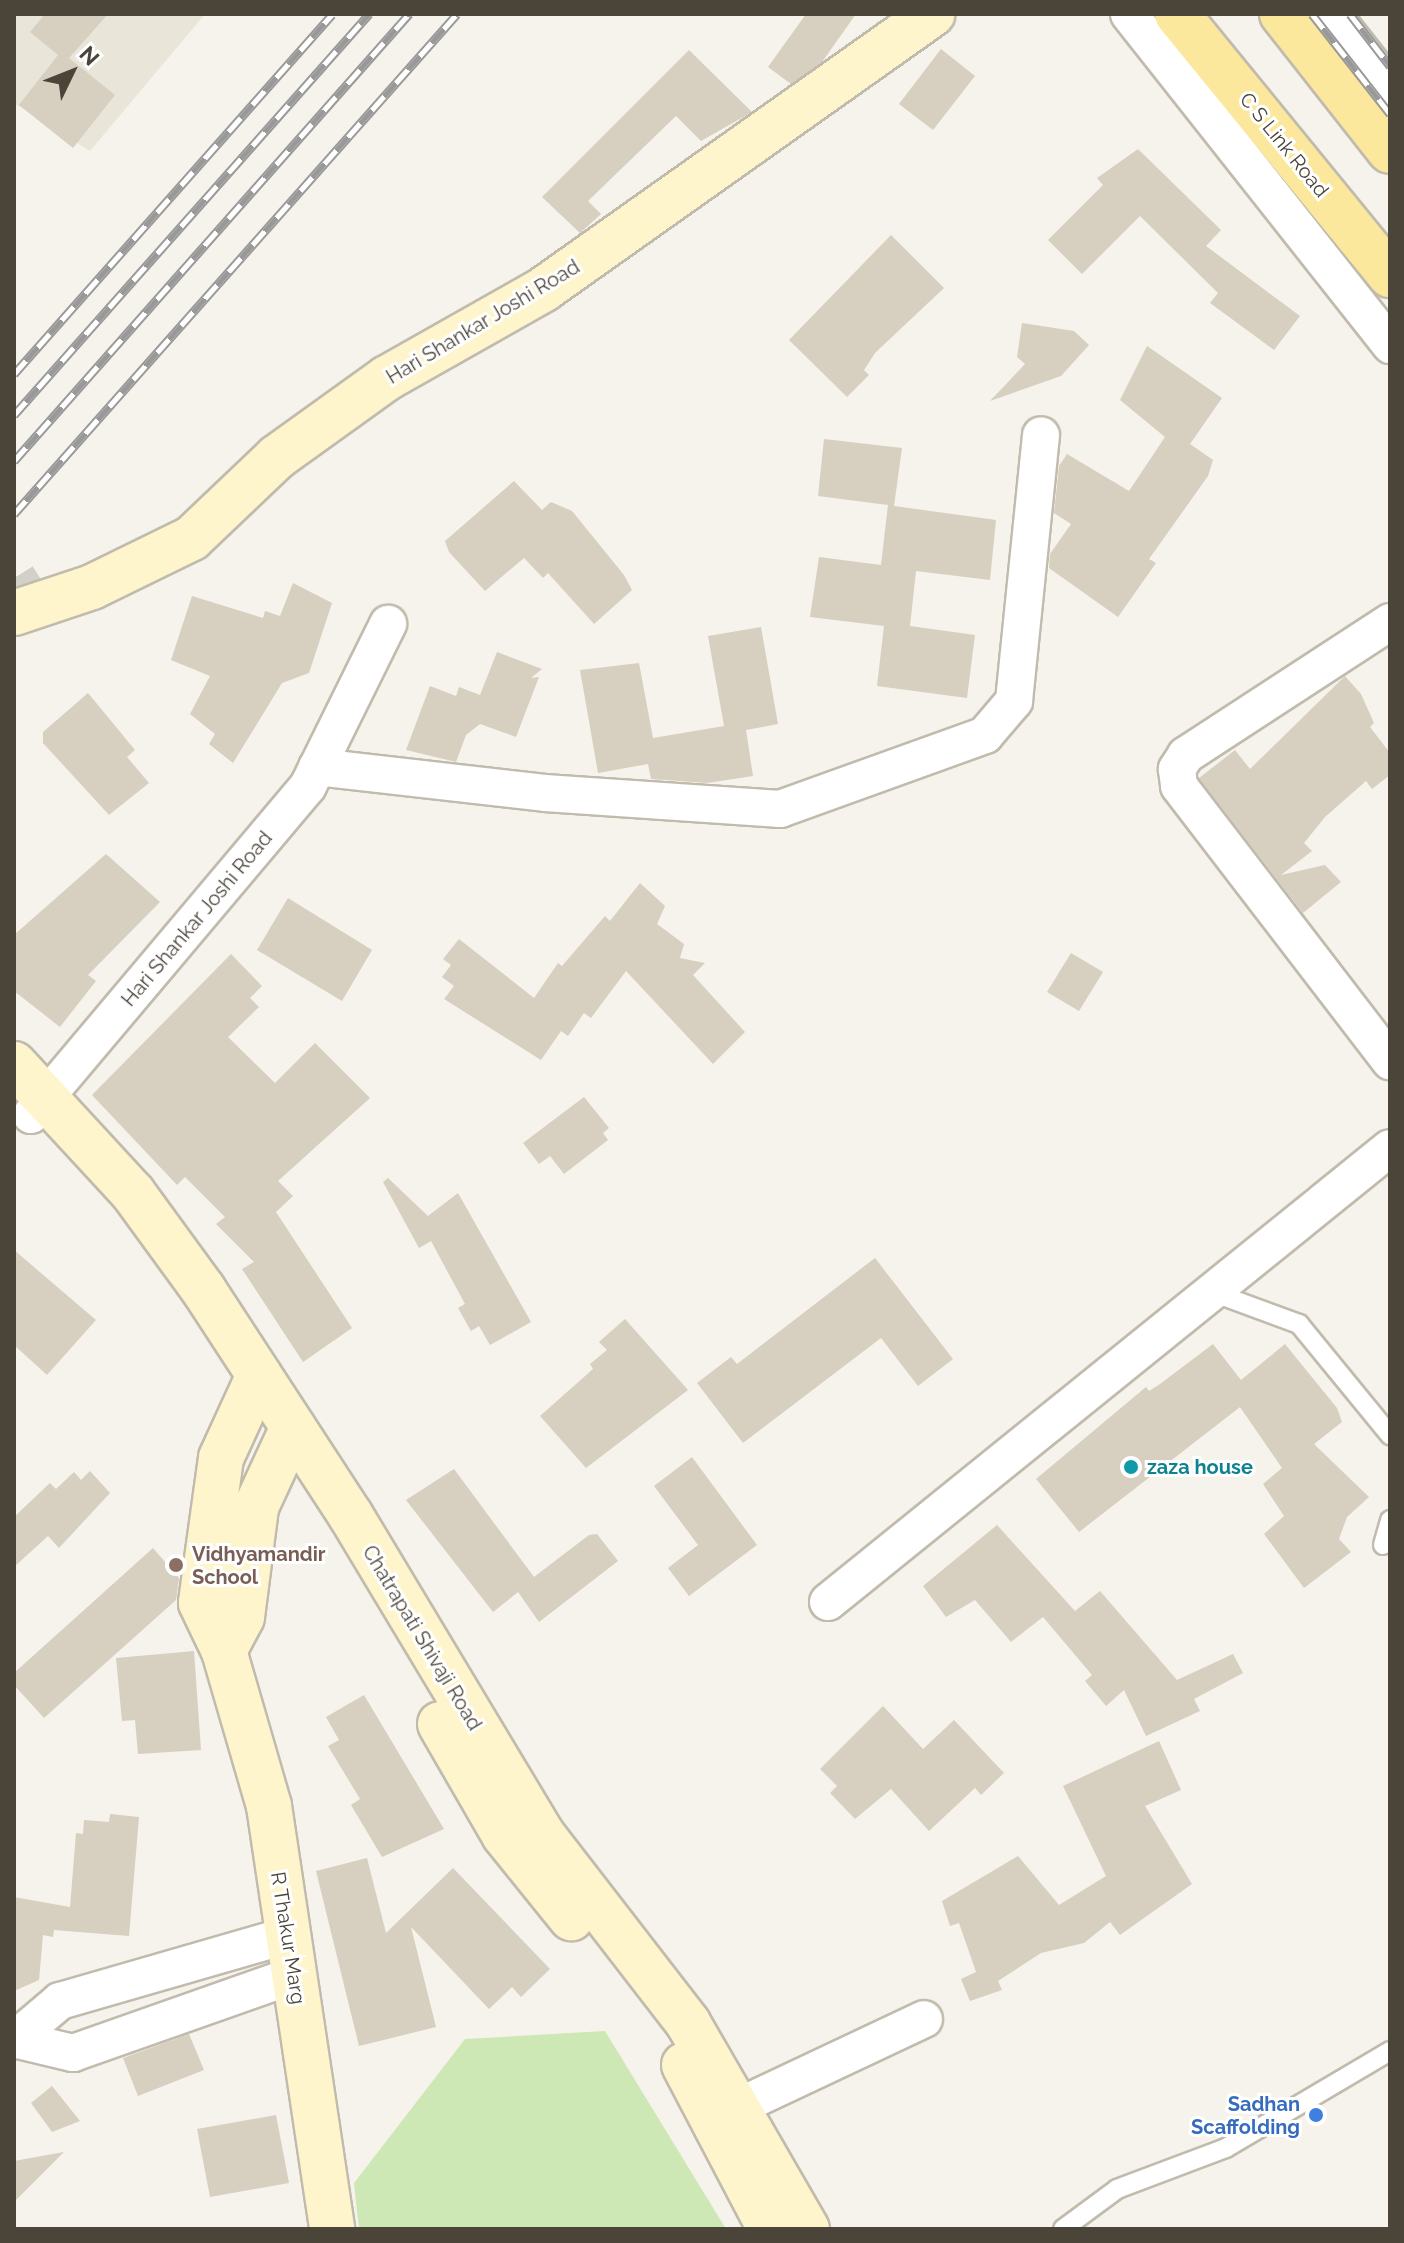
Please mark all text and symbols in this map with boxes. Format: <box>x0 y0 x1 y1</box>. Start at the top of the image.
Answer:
north arrow <box>32 32 112 112</box>
text: N <box>74 41 105 71</box>
street label: C S Link Road <box>1235 88 1333 202</box>
street label: Hari Shankar Joshi Road <box>382 255 584 389</box>
street label: Hari Shankar Joshi Road <box>116 826 278 1012</box>
place label: zaza house <box>1147 1455 1253 1479</box>
marker: zaza house <box>1122 1458 1140 1476</box>
street label: Chatrapati Shivaji Road <box>357 1541 487 1735</box>
place label: Vidhyamandir School <box>192 1542 326 1589</box>
marker: Vidhyamandir School <box>167 1556 185 1574</box>
street label: R Thakur Marg <box>266 1869 310 2007</box>
place label: Sadhan Scaffolding <box>1191 2092 1300 2139</box>
marker: Sadhan Scaffolding <box>1307 2106 1325 2124</box>

